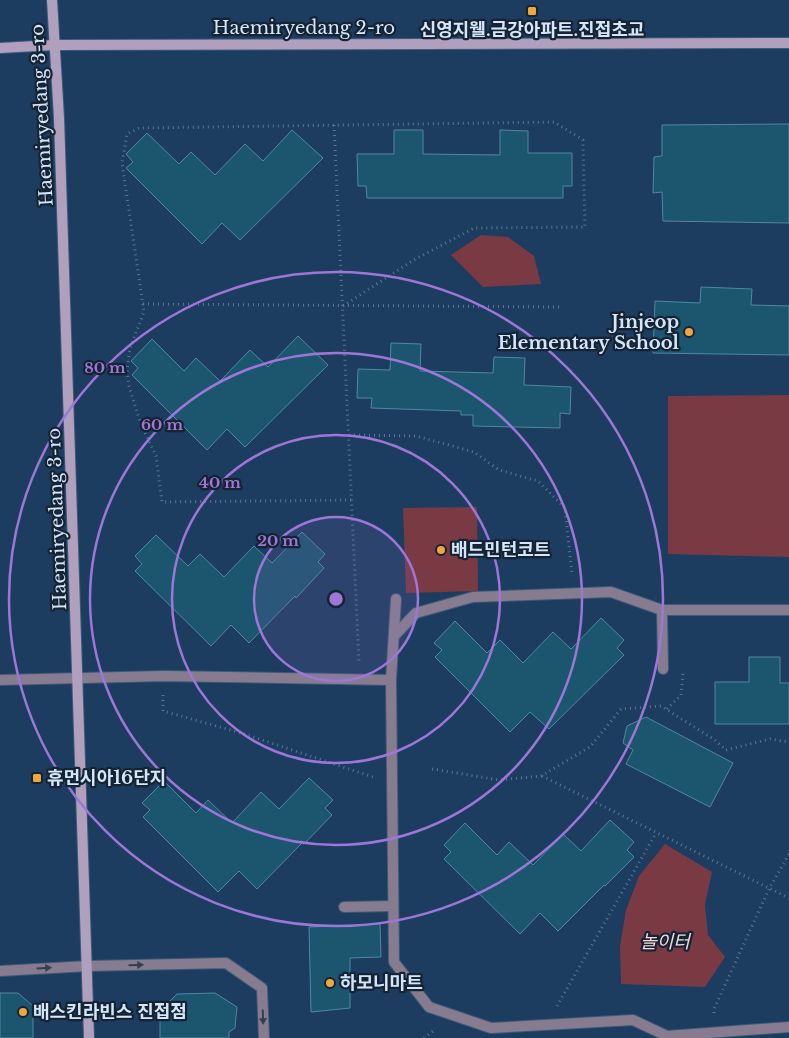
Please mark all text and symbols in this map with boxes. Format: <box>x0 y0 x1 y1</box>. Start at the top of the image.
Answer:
marker: 신영지웰.금강아파트.진접초교 <box>526 5 538 17</box>
street label: Haemiryedang 2-ro <box>213 17 395 39</box>
place label: 신영지웰.금강아파트.진접초교 <box>420 19 644 41</box>
street label: Haemiryedang 3-ro <box>26 23 58 207</box>
place label: Jinjeop Elementary School <box>498 311 680 354</box>
marker: Jinjeop Elementary School <box>683 326 695 338</box>
text: 80 m <box>84 358 126 377</box>
text: 60 m <box>141 415 183 434</box>
street label: Haemiryedang 3-ro <box>43 428 71 610</box>
text: 40 m <box>199 473 241 492</box>
text: 20 m <box>257 531 299 550</box>
place label: 배드민턴코트 <box>451 539 550 561</box>
marker: 배드민턴코트 <box>435 544 447 556</box>
centre of rings <box>327 590 345 608</box>
place label: 휴먼시아16단지 <box>47 767 166 789</box>
marker: 휴먼시아16단지 <box>31 772 43 784</box>
park label: 놀이터 <box>640 931 692 953</box>
one-way arrow <box>129 961 145 969</box>
one-way arrow <box>36 964 52 972</box>
place label: 하모니마트 <box>340 972 423 994</box>
marker: 하모니마트 <box>324 977 336 989</box>
place label: 배스킨라빈스 진접점 <box>33 1001 187 1023</box>
marker: 배스킨라빈스 진접점 <box>17 1006 29 1018</box>
one-way arrow <box>260 1009 268 1025</box>

